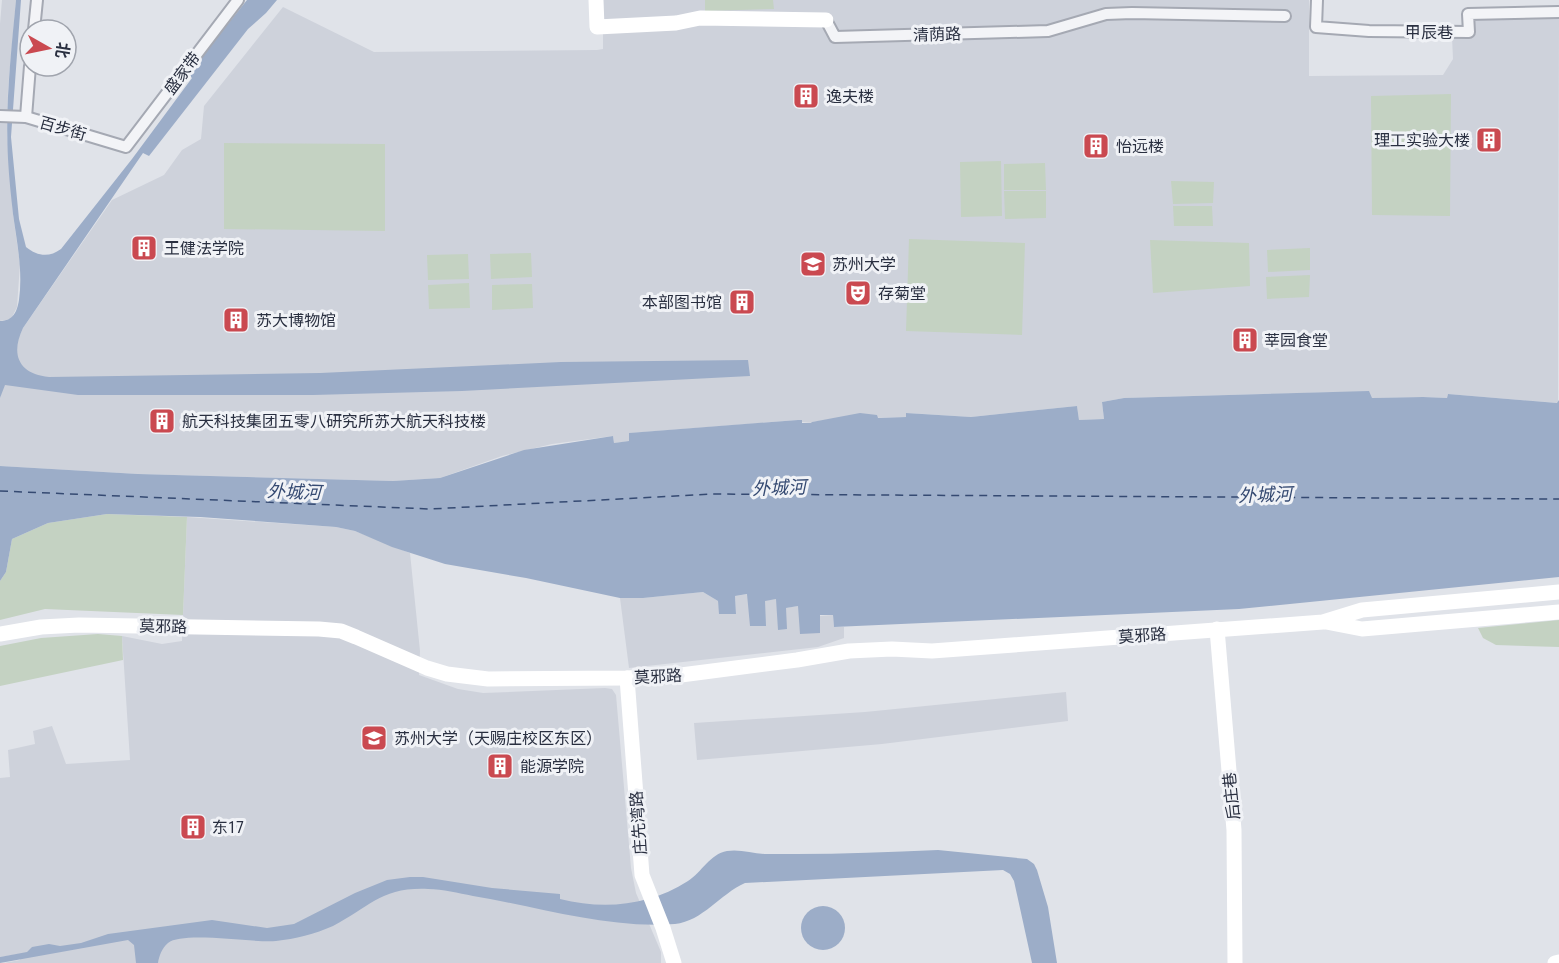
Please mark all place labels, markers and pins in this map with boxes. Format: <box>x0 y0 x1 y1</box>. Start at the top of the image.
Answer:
building icon: 逸夫楼 <box>791 81 821 111</box>
place label: 逸夫楼 <box>826 87 874 106</box>
building icon: 理工实验大楼 <box>1474 125 1504 155</box>
building icon: 怡远楼 <box>1081 131 1111 161</box>
place label: 理工实验大楼 <box>1374 131 1470 150</box>
place label: 怡远楼 <box>1116 137 1164 156</box>
building icon: 王健法学院 <box>129 233 159 263</box>
place label: 王健法学院 <box>164 239 244 258</box>
school or university icon: 苏州大学 <box>798 249 828 279</box>
place label: 苏州大学 <box>832 255 896 274</box>
theatre icon: 存菊堂 <box>843 278 873 308</box>
place label: 存菊堂 <box>878 284 926 303</box>
building icon: 本部图书馆 <box>727 287 757 317</box>
place label: 本部图书馆 <box>642 293 722 312</box>
building icon: 苏大博物馆 <box>221 305 251 335</box>
place label: 苏大博物馆 <box>256 311 336 330</box>
building icon: 莘园食堂 <box>1230 325 1260 355</box>
place label: 莘园食堂 <box>1264 331 1328 350</box>
building icon: 航天科技集团五零八研究所苏大航天科技楼 <box>147 406 177 436</box>
place label: 航天科技集团五零八研究所苏大航天科技楼 <box>182 412 486 431</box>
school or university icon: 苏州大学（天赐庄校区东区） <box>359 723 389 753</box>
place label: 苏州大学（天赐庄校区东区） <box>394 729 602 748</box>
building icon: 能源学院 <box>485 751 515 781</box>
place label: 能源学院 <box>520 757 584 776</box>
building icon: 东17 <box>178 812 208 842</box>
place label: 东17 <box>212 818 244 837</box>

